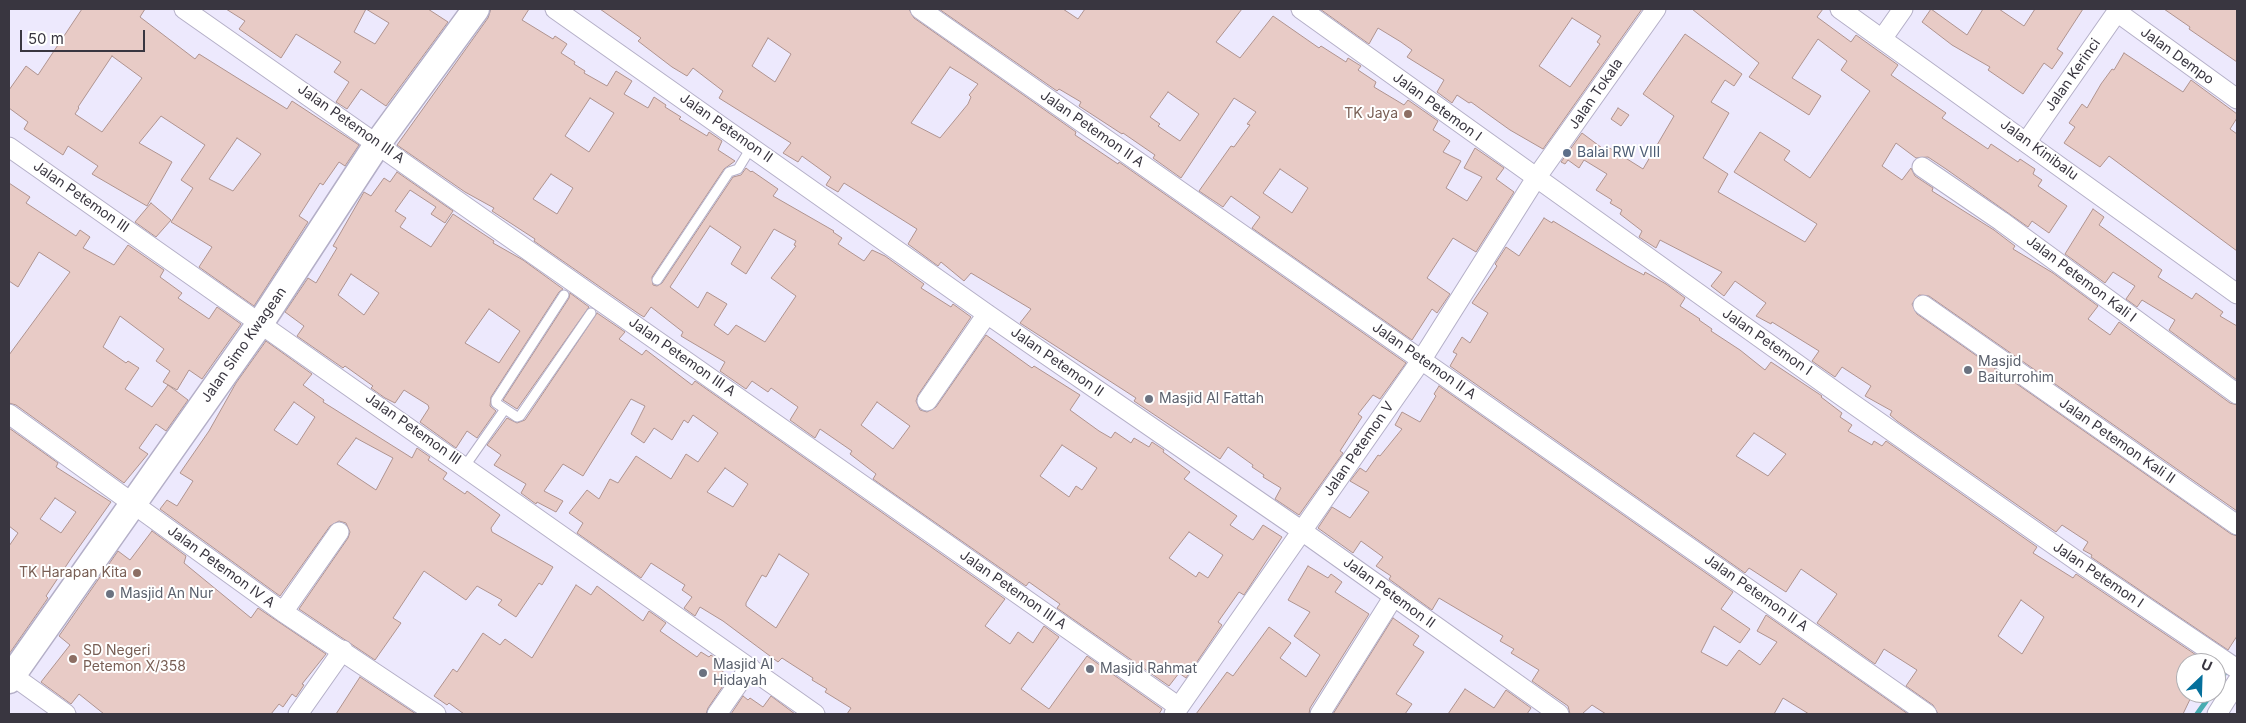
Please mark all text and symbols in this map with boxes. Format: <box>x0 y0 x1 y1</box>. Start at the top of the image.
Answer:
scale bar <box>22 20 148 52</box>
street label: Jalan Dempo <box>2137 24 2217 88</box>
text: 50 m <box>28 29 64 48</box>
street label: Jalan Kerinci <box>2042 35 2104 115</box>
street label: Jalan Tokala <box>1565 55 1627 133</box>
street label: Jalan Petemon I <box>1389 69 1485 145</box>
street label: Jalan Petemon III A <box>294 81 408 167</box>
street label: Jalan Petemon II A <box>1037 87 1147 171</box>
street label: Jalan Petemon II <box>676 90 776 166</box>
place label: TK Jaya <box>1344 106 1398 122</box>
marker: TK Jaya <box>1402 108 1414 120</box>
street label: Jalan Kinibalu <box>1997 116 2081 184</box>
place label: Balai RW VIII <box>1577 145 1660 161</box>
marker: Balai RW VIII <box>1561 147 1573 159</box>
street label: Jalan Petemon III <box>30 158 132 236</box>
street label: Jalan Petemon Kali I <box>2023 232 2139 326</box>
street label: Jalan Simo Kwagean <box>198 284 290 406</box>
street label: Jalan Petemon I <box>1719 305 1815 379</box>
street label: Jalan Petemon III A <box>625 314 739 400</box>
street label: Jalan Petemon II A <box>1369 319 1479 403</box>
street label: Jalan Petemon II <box>1007 324 1107 400</box>
place label: Masjid Baiturrohim <box>1978 354 2054 387</box>
marker: Masjid Baiturrohim <box>1962 364 1974 376</box>
street label: Jalan Petemon III <box>362 390 464 468</box>
place label: Masjid Al Fattah <box>1159 391 1264 407</box>
marker: Masjid Al Fattah <box>1143 393 1155 405</box>
street label: Jalan Petemon Kali II <box>2056 395 2178 487</box>
street label: Jalan Petemon V <box>1320 399 1398 499</box>
street label: Jalan Petemon IV A <box>164 522 278 612</box>
street label: Jalan Petemon I <box>2050 539 2146 611</box>
street label: Jalan Petemon III A <box>956 547 1070 633</box>
street label: Jalan Petemon II A <box>1701 551 1811 635</box>
street label: Jalan Petemon II <box>1340 554 1438 632</box>
place label: TK Harapan Kita <box>19 565 127 581</box>
marker: TK Harapan Kita <box>131 567 143 579</box>
place label: Masjid An Nur <box>120 586 213 602</box>
marker: Masjid An Nur <box>104 588 116 600</box>
place label: SD Negeri Petemon X/358 <box>83 643 186 676</box>
marker: SD Negeri Petemon X/358 <box>67 653 79 665</box>
north arrow <box>2176 653 2226 703</box>
text: U <box>2199 655 2215 675</box>
place label: Masjid Al Hidayah <box>713 657 773 690</box>
place label: Masjid Rahmat <box>1100 661 1197 677</box>
marker: Masjid Rahmat <box>1084 663 1096 675</box>
marker: Masjid Al Hidayah <box>697 667 709 679</box>

